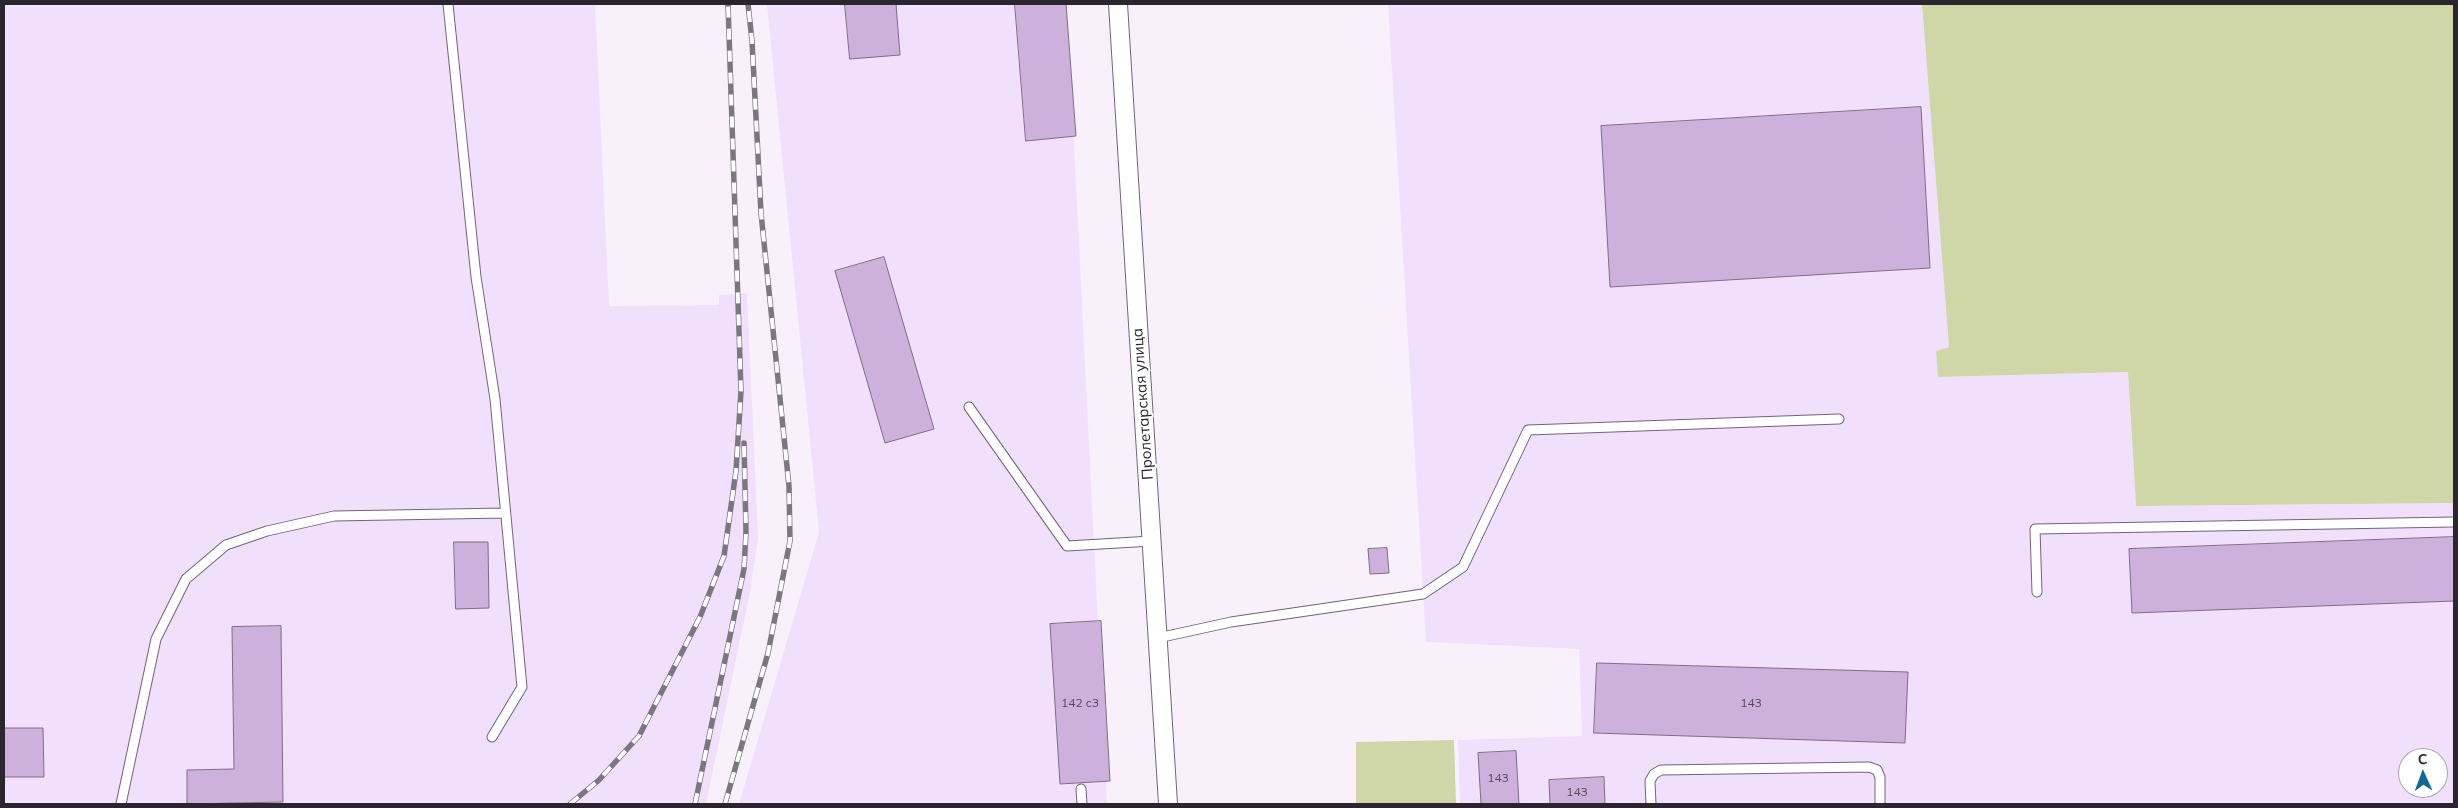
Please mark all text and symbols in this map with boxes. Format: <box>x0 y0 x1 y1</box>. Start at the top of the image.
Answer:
street label: Пролетарская улица <box>1129 328 1157 480</box>
house number: 142 с3 <box>1061 696 1099 710</box>
house number: 143 <box>1740 696 1762 710</box>
north arrow <box>2398 748 2448 798</box>
text: С <box>2417 750 2428 768</box>
house number: 143 <box>1487 771 1509 785</box>
house number: 143 <box>1566 785 1588 799</box>

